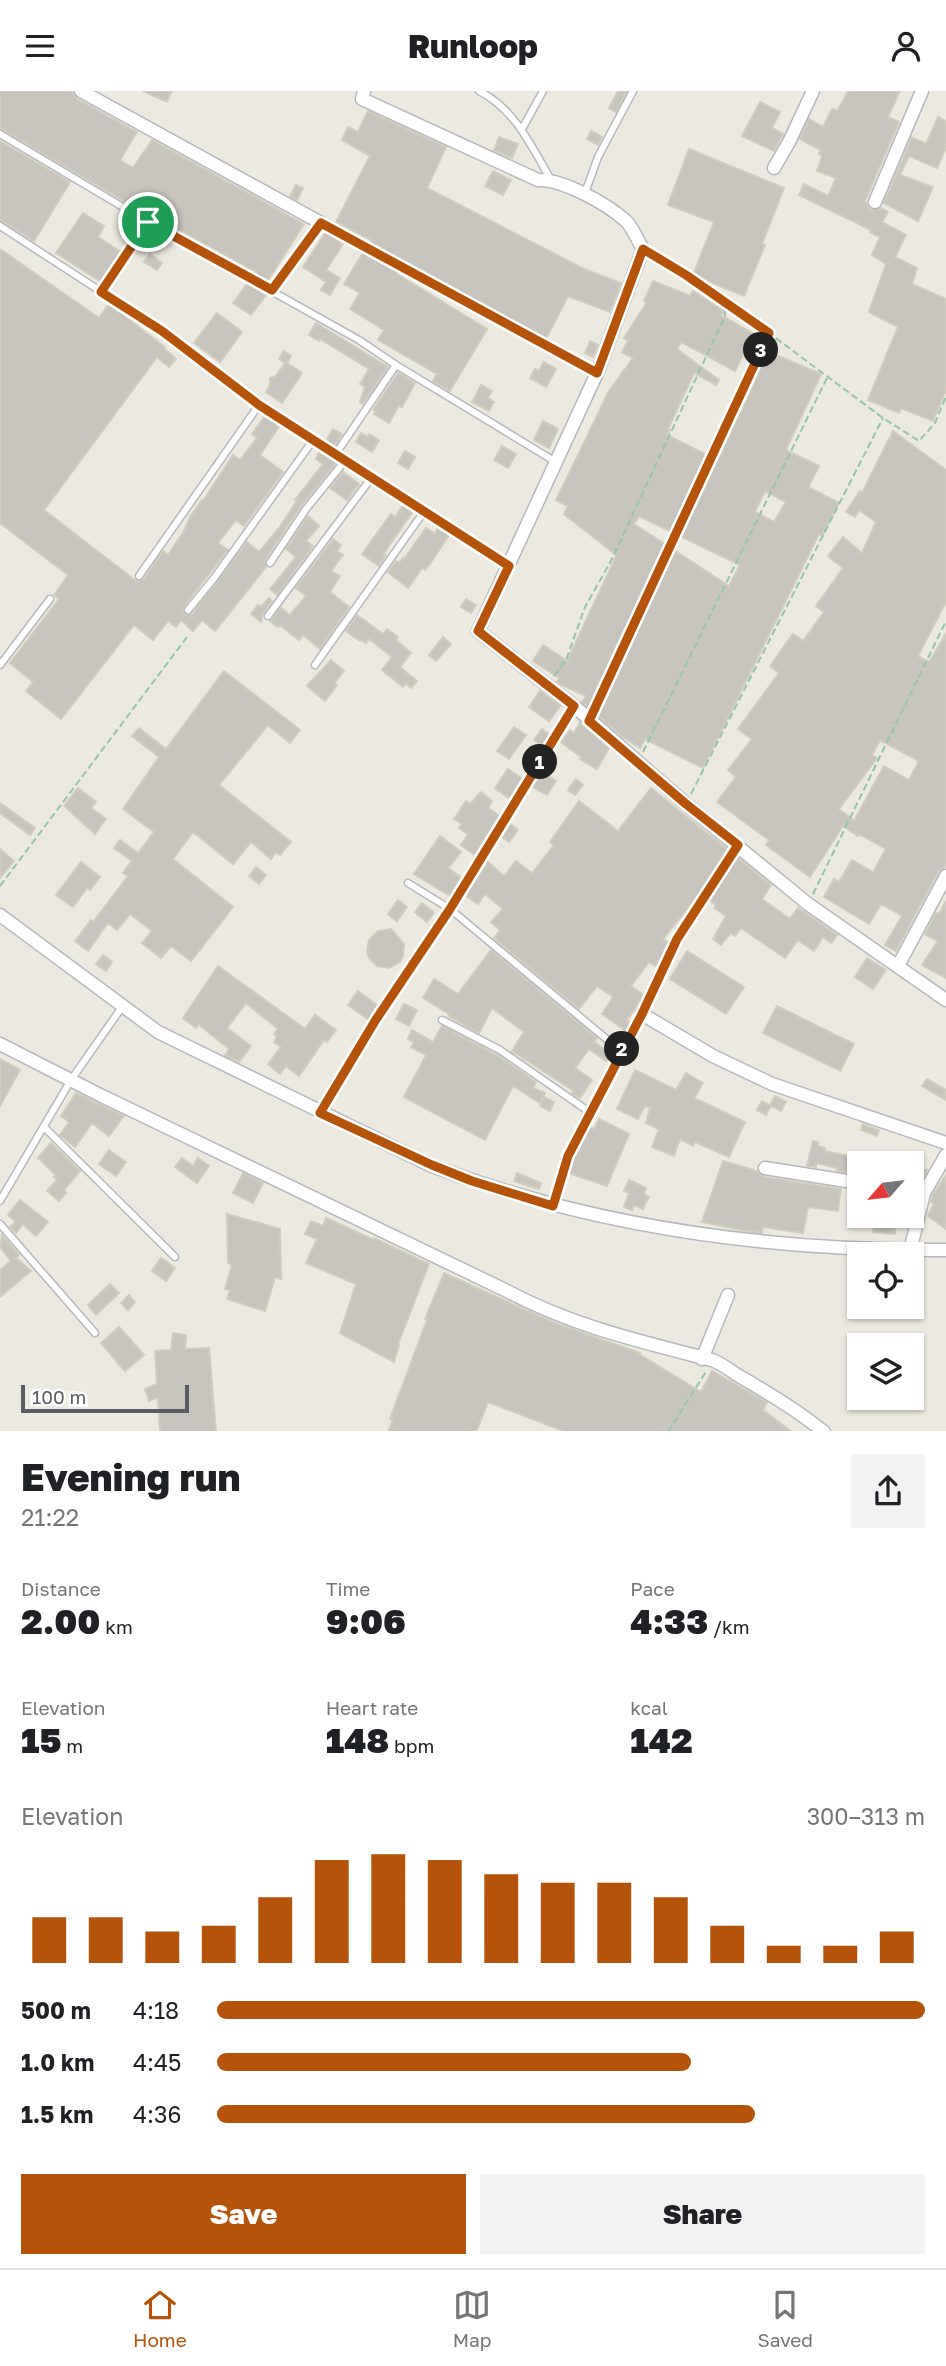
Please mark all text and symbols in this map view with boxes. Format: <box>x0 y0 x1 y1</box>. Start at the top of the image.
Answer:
icon: menu <box>21 27 59 65</box>
text: Runloop <box>408 27 538 65</box>
icon: person <box>887 27 925 65</box>
pin <box>118 192 178 252</box>
icon: arrive <box>129 203 167 241</box>
pin: 3 <box>744 333 778 367</box>
text: 3 <box>755 338 766 361</box>
pin: 1 <box>522 745 558 779</box>
text: 1 <box>535 750 544 773</box>
pin: 2 <box>604 1031 640 1067</box>
text: 2 <box>616 1037 627 1060</box>
north arrow <box>847 1151 924 1229</box>
map controls <box>847 1151 924 1410</box>
button: locate <box>847 1242 924 1319</box>
button: layers <box>847 1333 924 1410</box>
scale bar <box>21 1383 189 1414</box>
text: 100 m <box>32 1385 86 1408</box>
text: Evening run <box>21 1454 240 1499</box>
button: share <box>851 1454 925 1528</box>
text: 21:22 <box>21 1503 79 1531</box>
text: Distance <box>21 1577 101 1600</box>
text: Time <box>326 1577 370 1600</box>
text: Pace <box>630 1577 675 1600</box>
text: 2.00 <box>21 1600 100 1642</box>
text: 9:06 <box>326 1600 406 1642</box>
text: 4:33 <box>630 1600 708 1642</box>
text: km <box>100 1615 133 1638</box>
text: /km <box>708 1615 750 1638</box>
text: Elevation <box>21 1696 106 1719</box>
text: Heart rate <box>326 1696 418 1719</box>
text: kcal <box>630 1696 668 1719</box>
text: 15 <box>21 1719 62 1761</box>
text: 148 <box>326 1719 389 1761</box>
text: 142 <box>630 1719 693 1761</box>
text: m <box>62 1734 83 1757</box>
text: bpm <box>389 1734 434 1757</box>
text: Elevation <box>21 1802 123 1830</box>
text: 300–313 m <box>807 1802 925 1830</box>
text: 500 m <box>21 1996 91 2024</box>
text: 4:18 <box>133 1996 179 2024</box>
text: 1.0 km <box>21 2048 94 2076</box>
text: 4:45 <box>133 2048 181 2076</box>
text: 1.5 km <box>21 2100 93 2128</box>
text: 4:36 <box>133 2100 181 2128</box>
button: Save <box>21 2174 466 2254</box>
button: Share <box>480 2174 925 2254</box>
tab: Home <box>133 2286 187 2351</box>
tab: Map <box>453 2286 491 2351</box>
tab: Saved <box>757 2286 813 2351</box>

